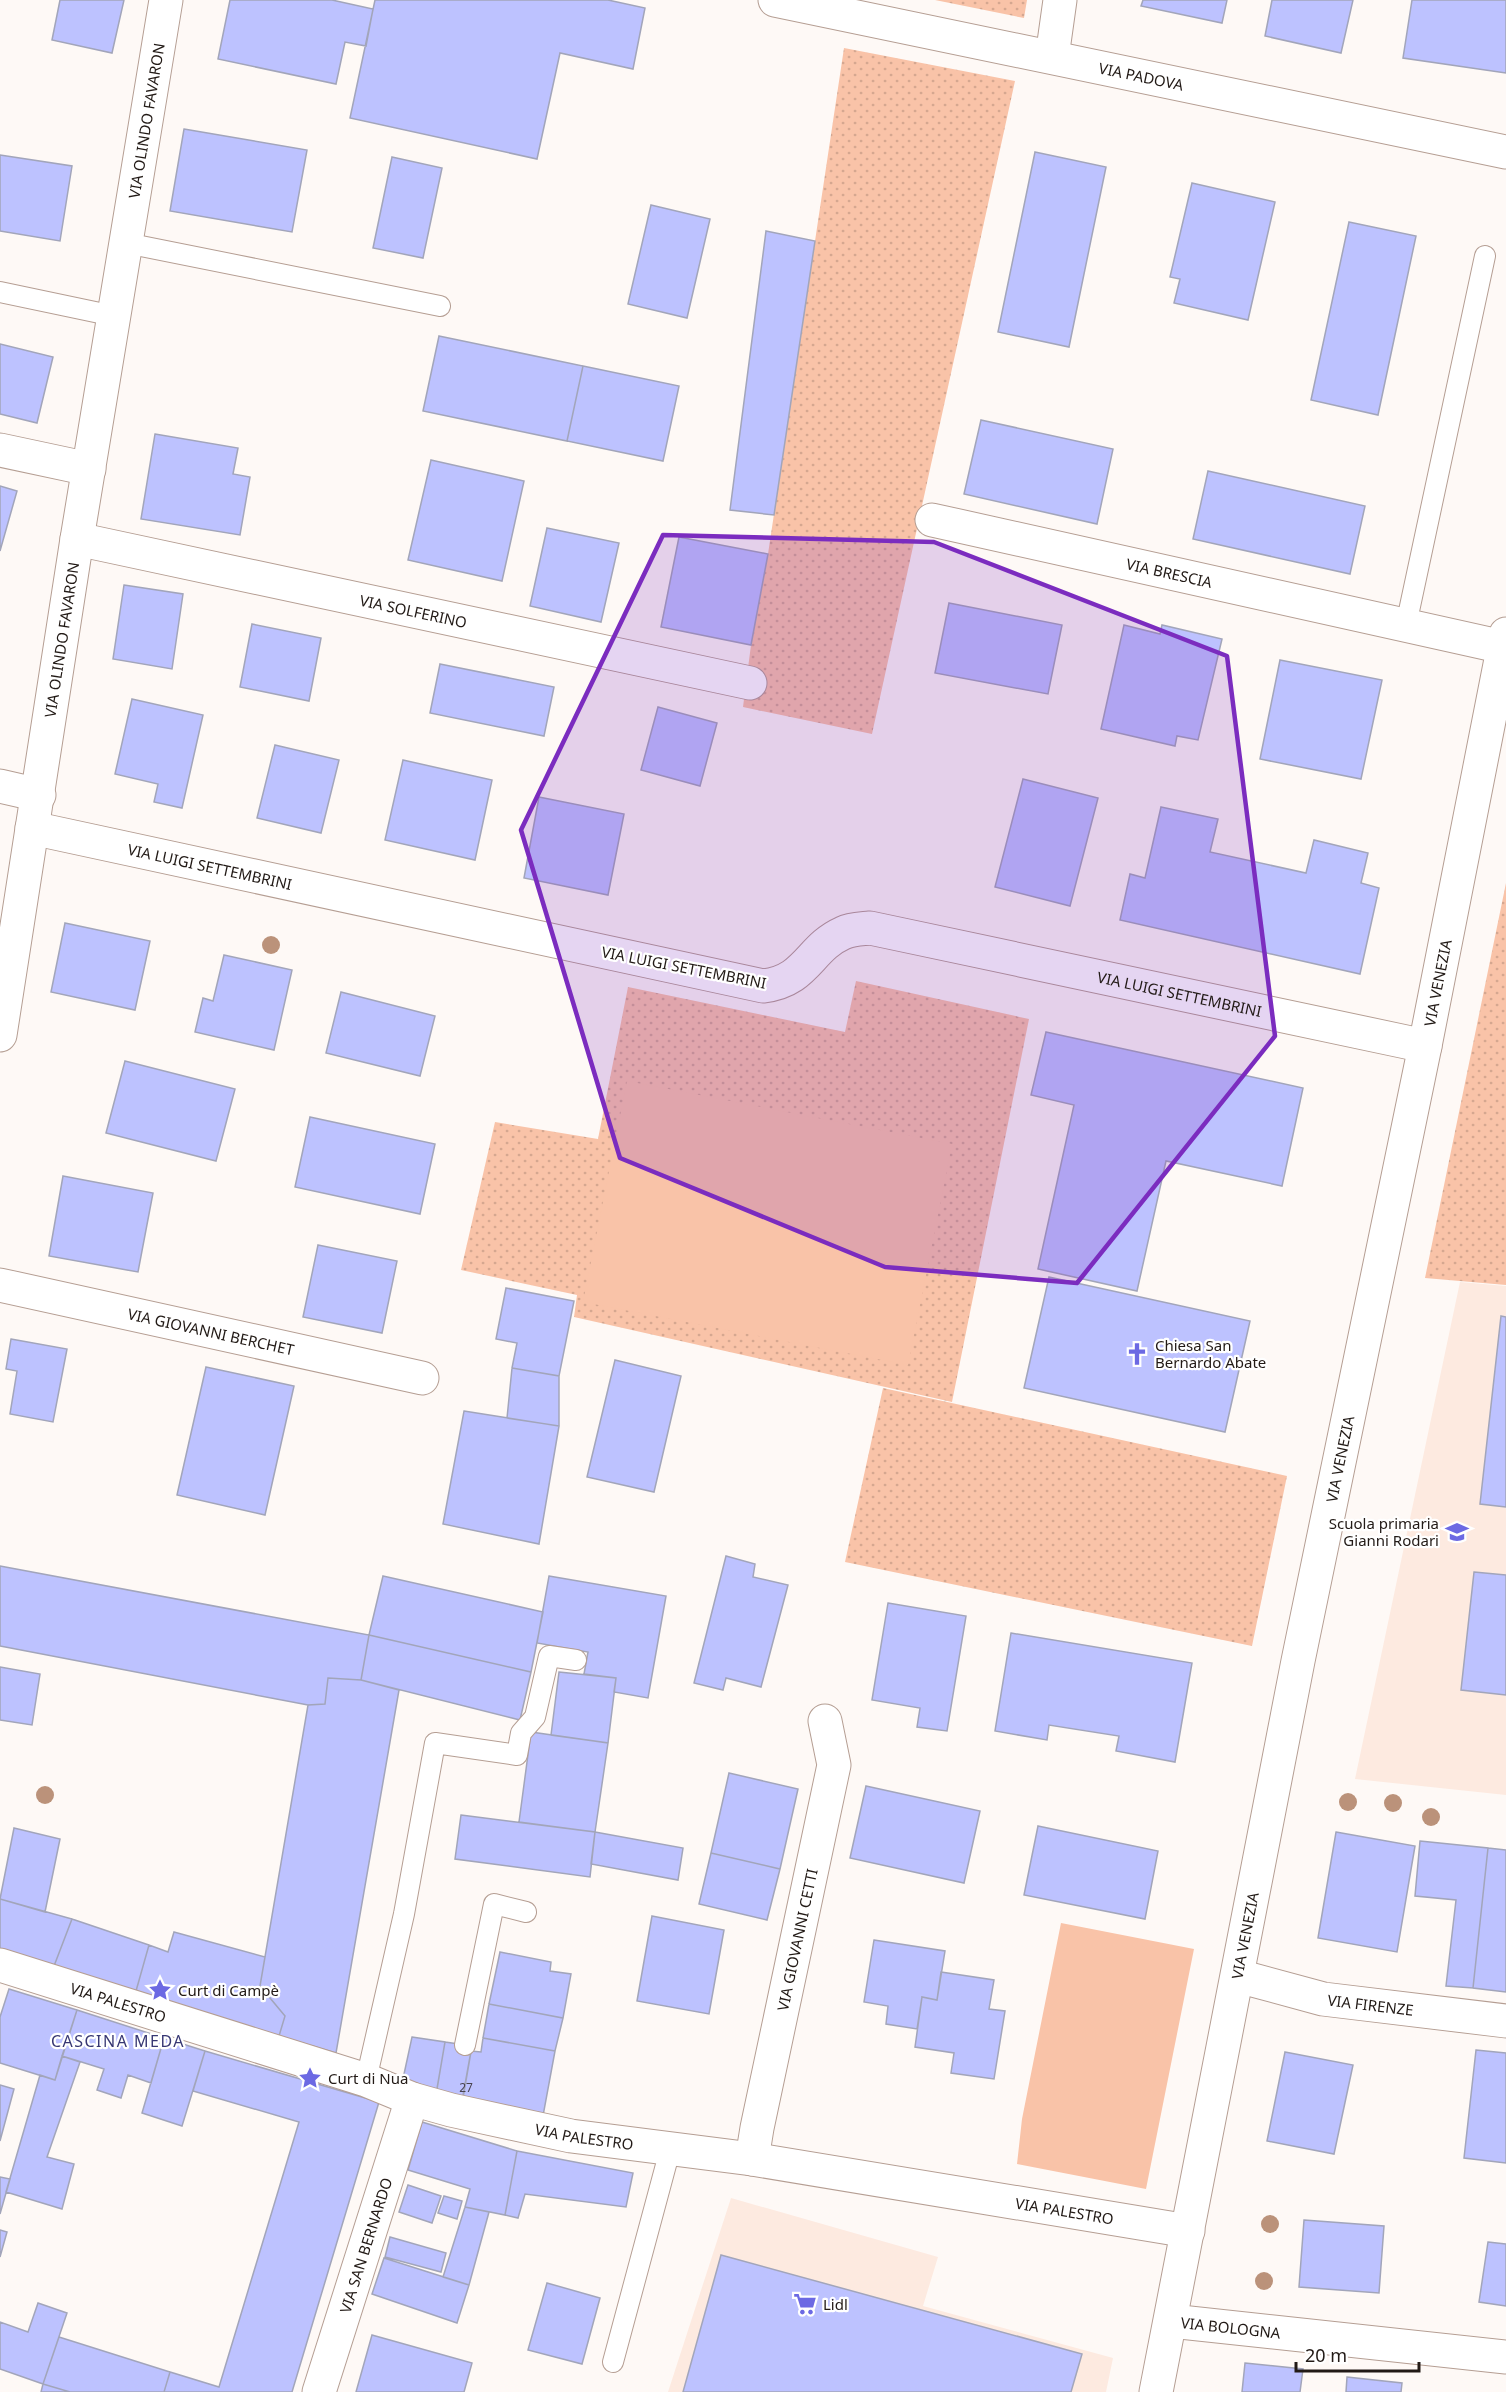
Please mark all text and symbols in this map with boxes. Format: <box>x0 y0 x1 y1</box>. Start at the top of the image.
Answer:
street label: VIA OLINDO FAVARON <box>123 41 169 200</box>
street label: VIA PADOVA <box>1097 58 1186 95</box>
street label: VIA BRESCIA <box>1124 553 1214 592</box>
street label: VIA OLINDO FAVARON <box>39 561 83 719</box>
street label: VIA SOLFERINO <box>358 590 469 632</box>
street label: VIA LUIGI SETTEMBRINI <box>126 839 294 894</box>
street label: VIA VENEZIA <box>1419 937 1456 1028</box>
street label: VIA LUIGI SETTEMBRINI <box>600 941 768 993</box>
street label: VIA LUIGI SETTEMBRINI <box>1096 967 1264 1021</box>
street label: VIA GIOVANNI BERCHET <box>126 1303 297 1360</box>
place label: Chiesa San Bernardo Abate <box>1155 1335 1266 1372</box>
church icon: Chiesa San Bernardo Abate <box>1124 1341 1150 1367</box>
street label: VIA VENEZIA <box>1321 1413 1359 1504</box>
place label: Scuola primaria Gianni Rodari <box>1329 1513 1439 1550</box>
school or university icon: Scuola primaria Gianni Rodari <box>1444 1519 1470 1545</box>
street label: VIA GIOVANNI CETTI <box>772 1867 822 2013</box>
street label: VIA VENEZIA <box>1226 1890 1263 1981</box>
place icon: Curt di Campè <box>147 1977 173 2003</box>
street label: VIA PALESTRO <box>68 1978 169 2027</box>
place label: Curt di Campè <box>178 1980 279 2000</box>
street label: VIA FIRENZE <box>1326 1990 1415 2020</box>
district label: CASCINA MEDA <box>51 2030 185 2052</box>
place icon: Curt di Nua <box>297 2065 323 2091</box>
place label: Curt di Nua <box>328 2068 408 2088</box>
house number: 27 <box>459 2079 473 2096</box>
street label: VIA PALESTRO <box>533 2119 635 2154</box>
street label: VIA SAN BERNARDO <box>335 2175 396 2316</box>
street label: VIA PALESTRO <box>1014 2193 1115 2229</box>
supermarket icon: Lidl <box>792 2291 818 2317</box>
place label: Lidl <box>823 2294 848 2314</box>
street label: VIA BOLOGNA <box>1180 2312 1282 2343</box>
scale bar <box>1296 2335 1419 2373</box>
text: 20 m <box>1305 2343 1347 2367</box>

